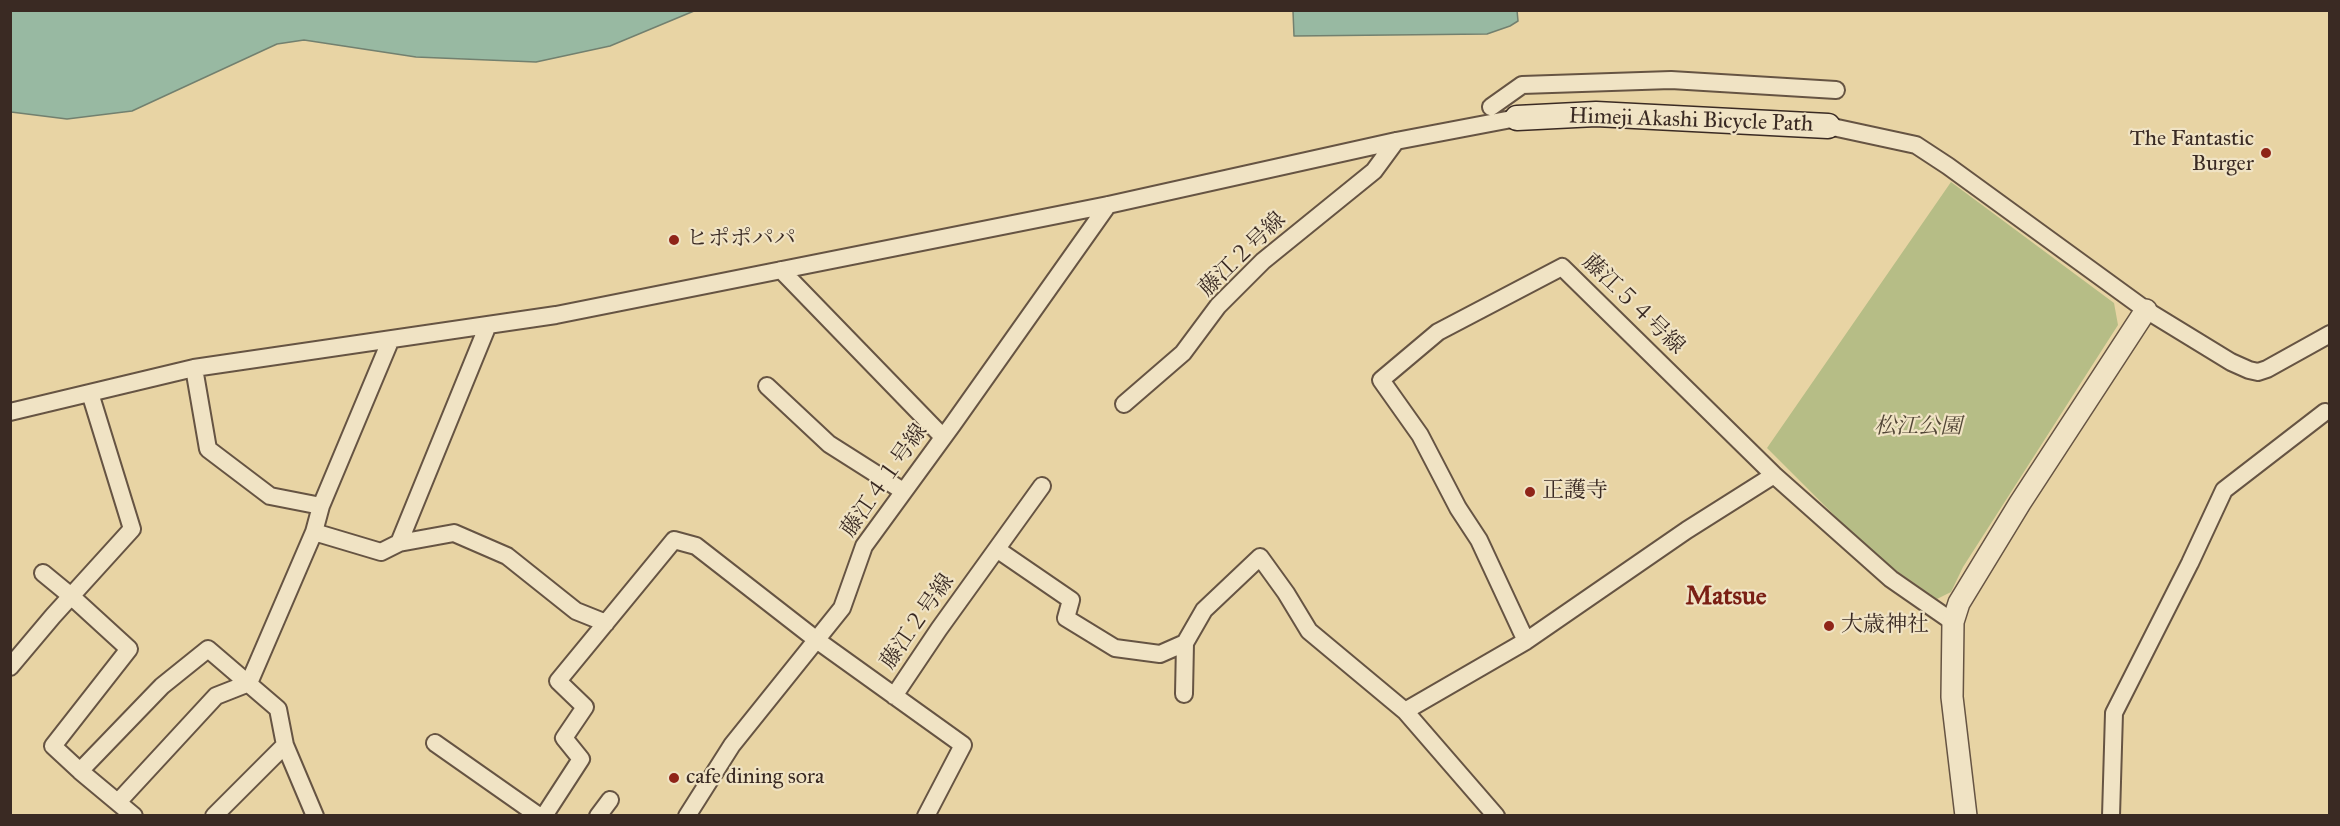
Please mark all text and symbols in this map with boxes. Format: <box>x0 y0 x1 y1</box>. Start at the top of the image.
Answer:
street label: Himeji Akashi Bicycle Path <box>1568 104 1814 138</box>
place label: The Fantastic Burger <box>2130 127 2254 178</box>
marker: The Fantastic Burger <box>2259 146 2273 160</box>
street label: 藤江２号線 <box>1194 207 1292 303</box>
place label: ヒポポパパ <box>686 227 796 253</box>
marker: ヒポポパパ <box>667 233 681 247</box>
street label: 藤江５４号線 <box>1576 250 1690 360</box>
park label: 松江公園 <box>1874 415 1962 441</box>
street label: 藤江４１号線 <box>836 419 934 543</box>
place label: 正護寺 <box>1542 479 1608 505</box>
marker: 正護寺 <box>1523 485 1537 499</box>
street label: 藤江２号線 <box>876 569 960 675</box>
district label: Matsue <box>1685 582 1767 614</box>
place label: 大歳神社 <box>1841 613 1929 639</box>
marker: 大歳神社 <box>1822 619 1836 633</box>
place label: cafe dining sora <box>686 765 824 791</box>
marker: cafe dining sora <box>667 771 681 785</box>

